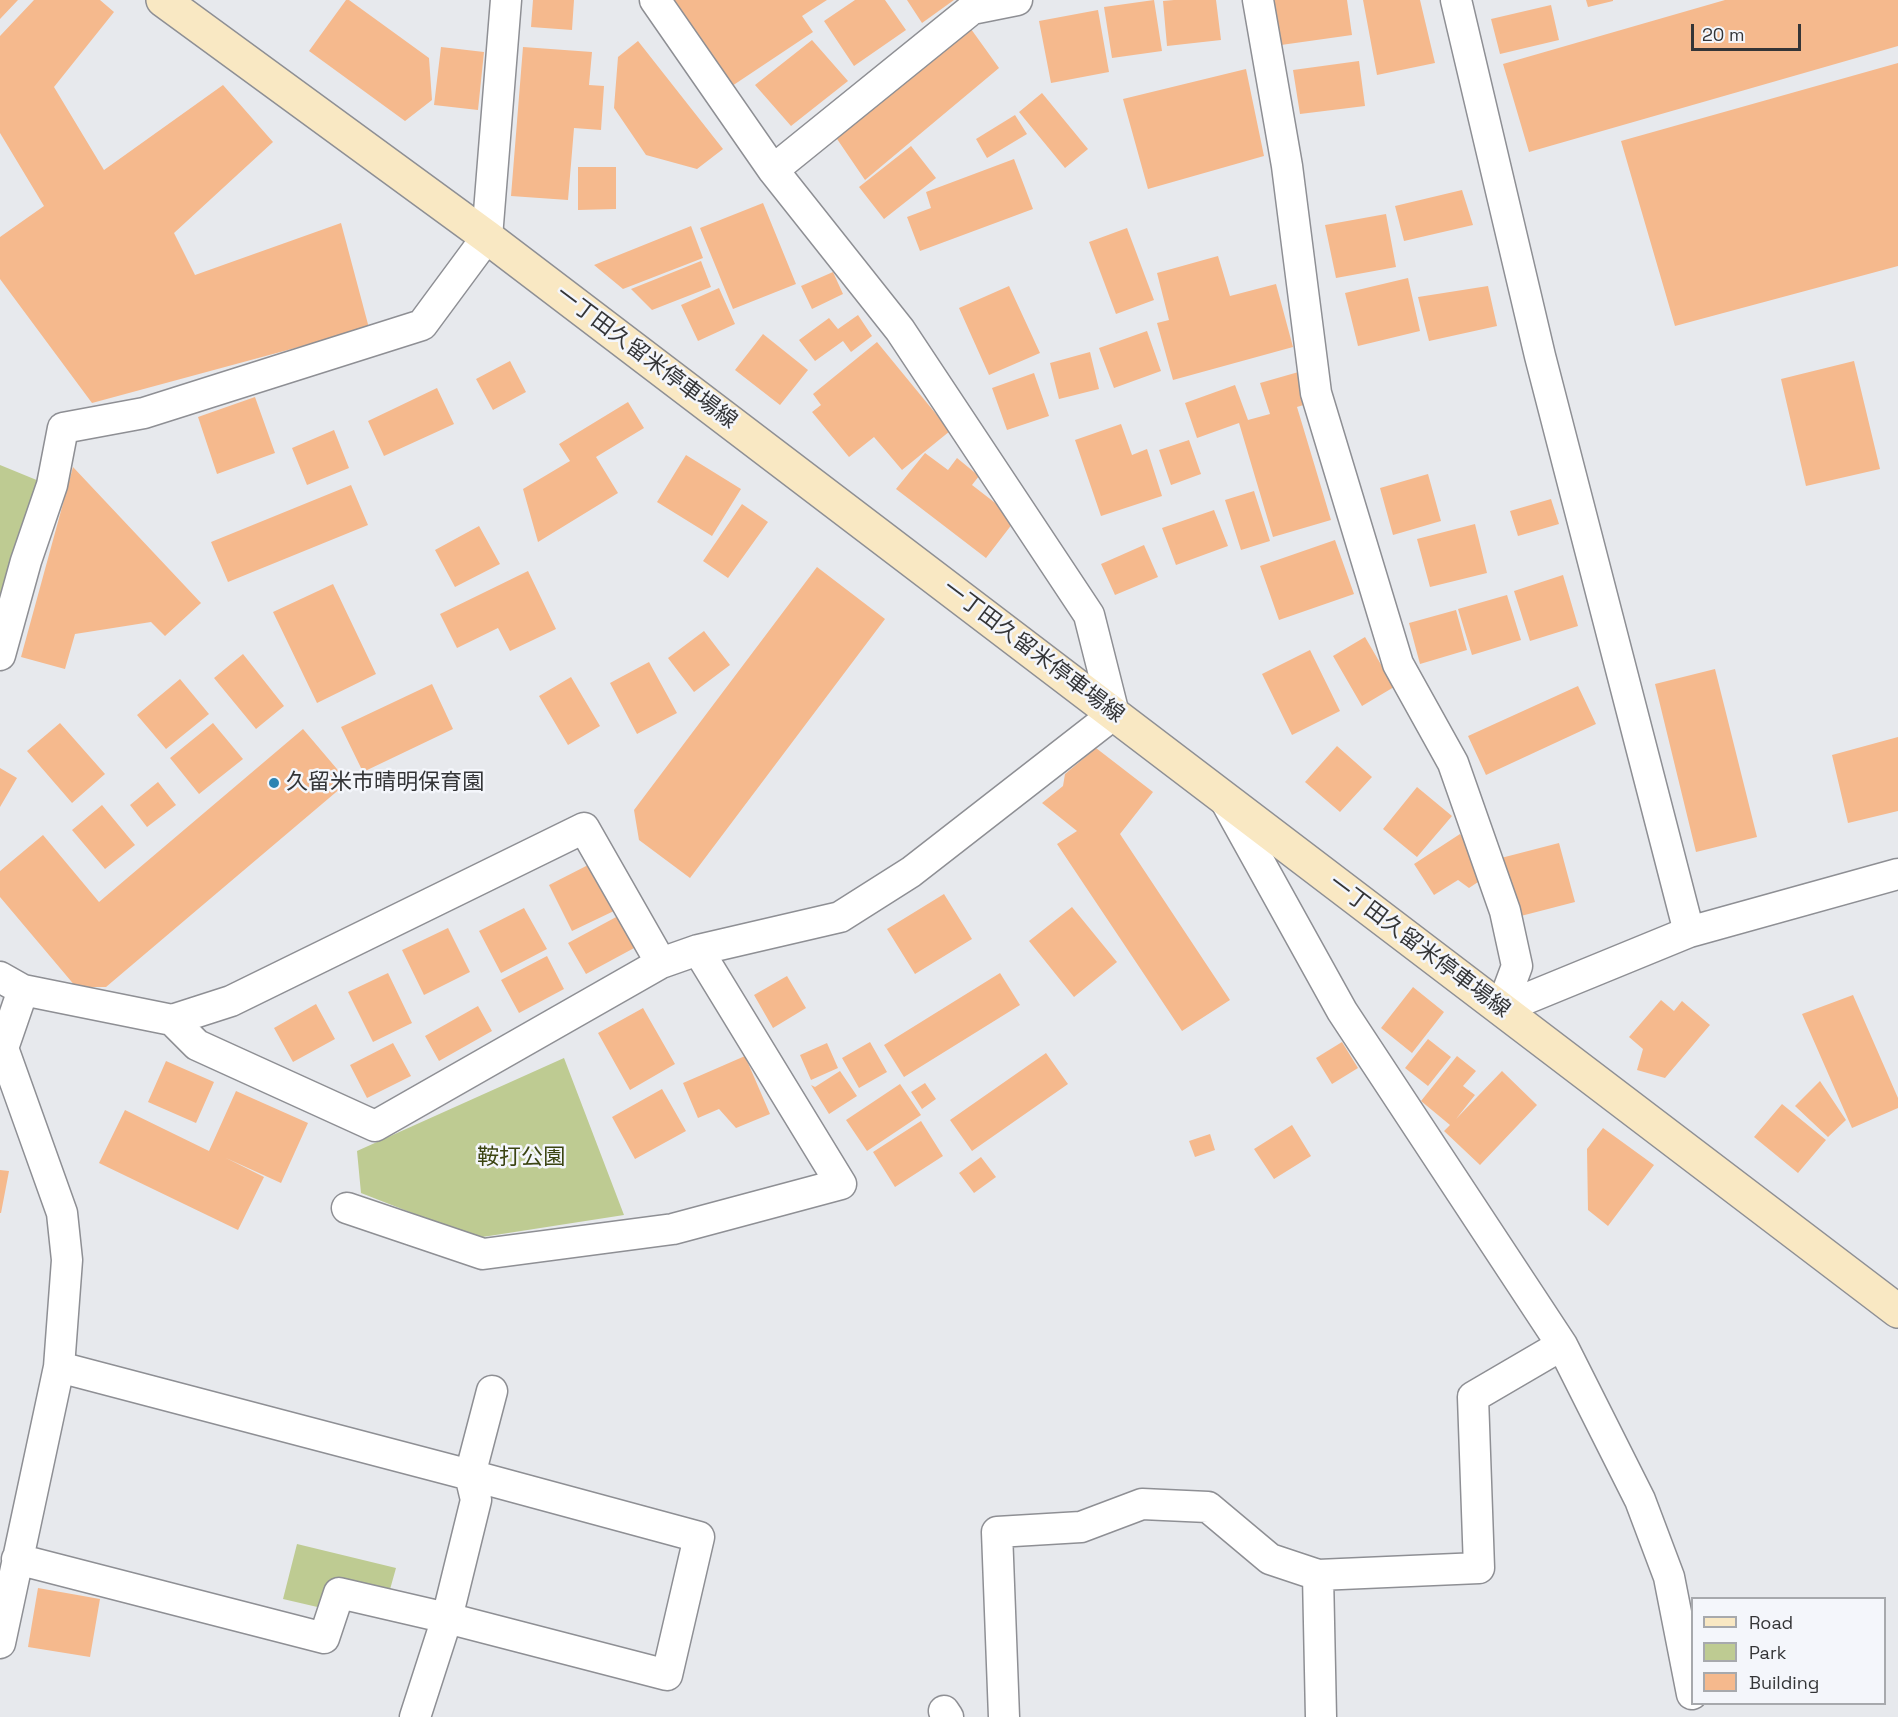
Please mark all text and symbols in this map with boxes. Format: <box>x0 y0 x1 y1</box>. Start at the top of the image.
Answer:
scale bar <box>1694 12 1804 50</box>
text: 20 m <box>1702 23 1745 46</box>
street label: 一丁田久留米停車場線 <box>550 281 742 435</box>
street label: 一丁田久留米停車場線 <box>937 575 1129 729</box>
place label: 久留米市晴明保育園 <box>286 770 484 796</box>
marker: 久留米市晴明保育園 <box>267 776 281 790</box>
street label: 一丁田久留米停車場線 <box>1323 870 1515 1024</box>
park label: 鞍打公園 <box>477 1145 565 1171</box>
legend <box>1691 1597 1886 1705</box>
text: Road <box>1749 1611 1793 1634</box>
text: Park <box>1749 1641 1786 1664</box>
text: Building <box>1749 1671 1819 1694</box>

